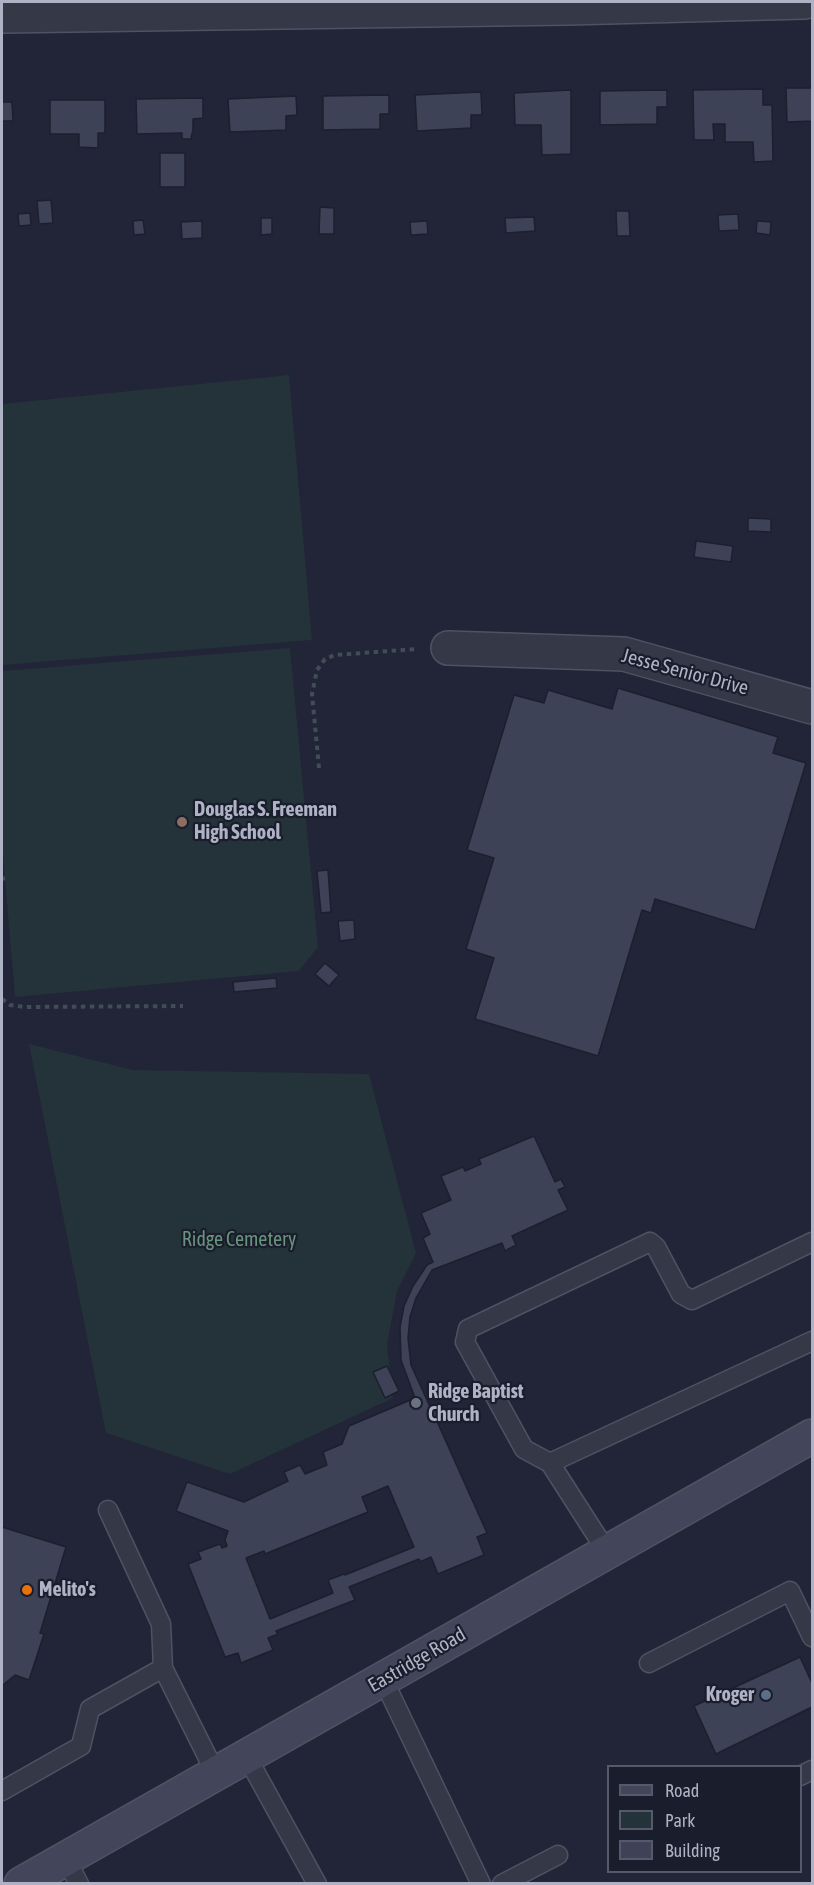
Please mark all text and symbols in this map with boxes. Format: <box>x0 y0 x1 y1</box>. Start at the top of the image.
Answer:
street label: Jesse Senior Drive <box>619 644 751 700</box>
place label: Douglas S. Freeman High School <box>194 798 337 845</box>
marker: Douglas S. Freeman High School <box>175 815 189 829</box>
park label: Ridge Cemetery <box>182 1228 296 1252</box>
place label: Ridge Baptist Church <box>428 1380 524 1427</box>
marker: Ridge Baptist Church <box>409 1396 423 1410</box>
place label: Melito's <box>39 1578 96 1602</box>
marker: Melito's <box>20 1583 34 1597</box>
street label: Eastridge Road <box>364 1622 470 1698</box>
place label: Kroger <box>706 1683 754 1707</box>
marker: Kroger <box>759 1688 773 1702</box>
legend <box>607 1765 802 1873</box>
text: Road <box>665 1780 699 1801</box>
text: Park <box>665 1810 695 1831</box>
text: Building <box>665 1840 720 1861</box>

